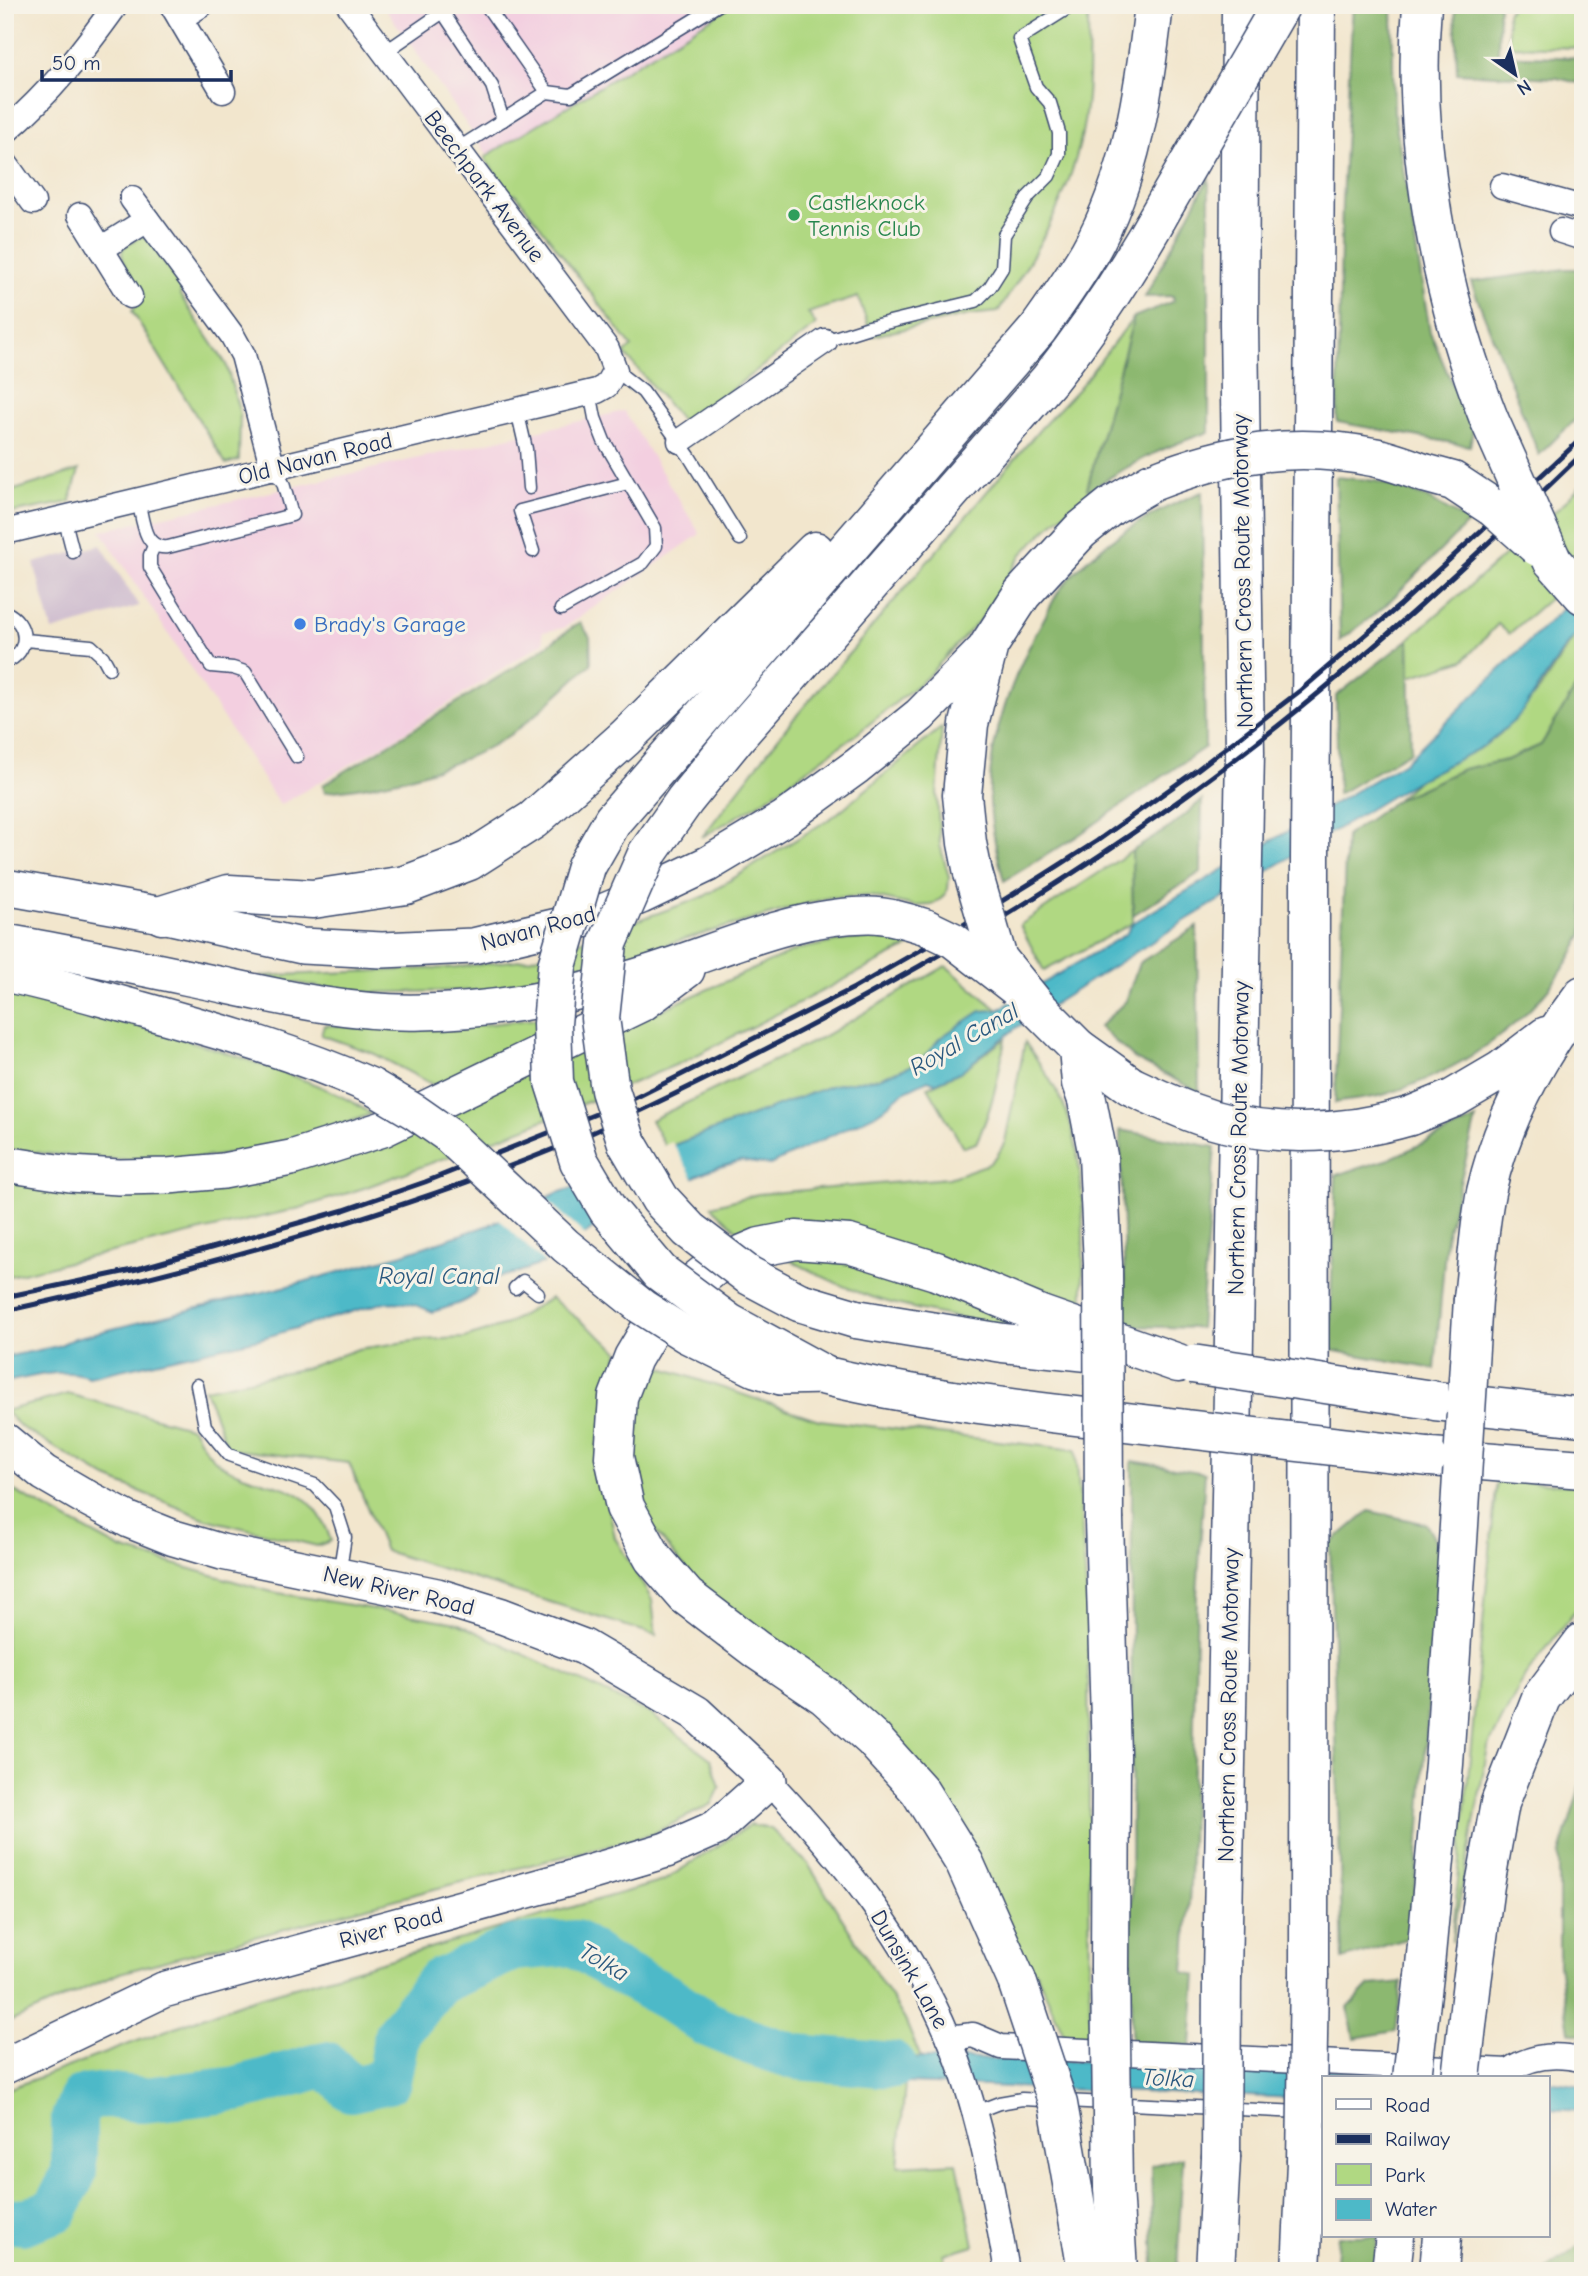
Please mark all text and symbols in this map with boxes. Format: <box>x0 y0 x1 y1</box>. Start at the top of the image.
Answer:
scale bar <box>42 38 231 82</box>
north arrow <box>1480 38 1550 108</box>
text: 50 m <box>52 51 101 75</box>
text: N <box>1513 75 1535 100</box>
street label: Beechpark Avenue <box>419 105 550 267</box>
place label: Castleknock Tennis Club <box>808 189 925 242</box>
marker: Castleknock Tennis Club <box>786 207 802 223</box>
street label: Northern Cross Route Motorway <box>1226 413 1259 728</box>
street label: Old Navan Road <box>235 426 395 491</box>
place label: Brady's Garage <box>314 611 466 638</box>
marker: Brady's Garage <box>292 616 308 632</box>
street label: Navan Road <box>478 900 599 957</box>
street label: Northern Cross Route Motorway <box>1222 980 1255 1295</box>
water label: Royal Canal <box>905 996 1024 1081</box>
water label: Royal Canal <box>378 1262 500 1290</box>
street label: Northern Cross Route Motorway <box>1212 1547 1245 1862</box>
street label: New River Road <box>321 1560 477 1621</box>
street label: River Road <box>336 1901 446 1954</box>
street label: Dunsink Lane <box>865 1905 954 2033</box>
water label: Tolka <box>574 1937 634 1987</box>
water label: Tolka <box>1141 2063 1195 2093</box>
legend <box>1322 2076 1550 2238</box>
text: Road <box>1385 2093 1430 2117</box>
text: Railway <box>1385 2127 1450 2151</box>
text: Park <box>1385 2163 1425 2187</box>
text: Water <box>1385 2197 1438 2221</box>

